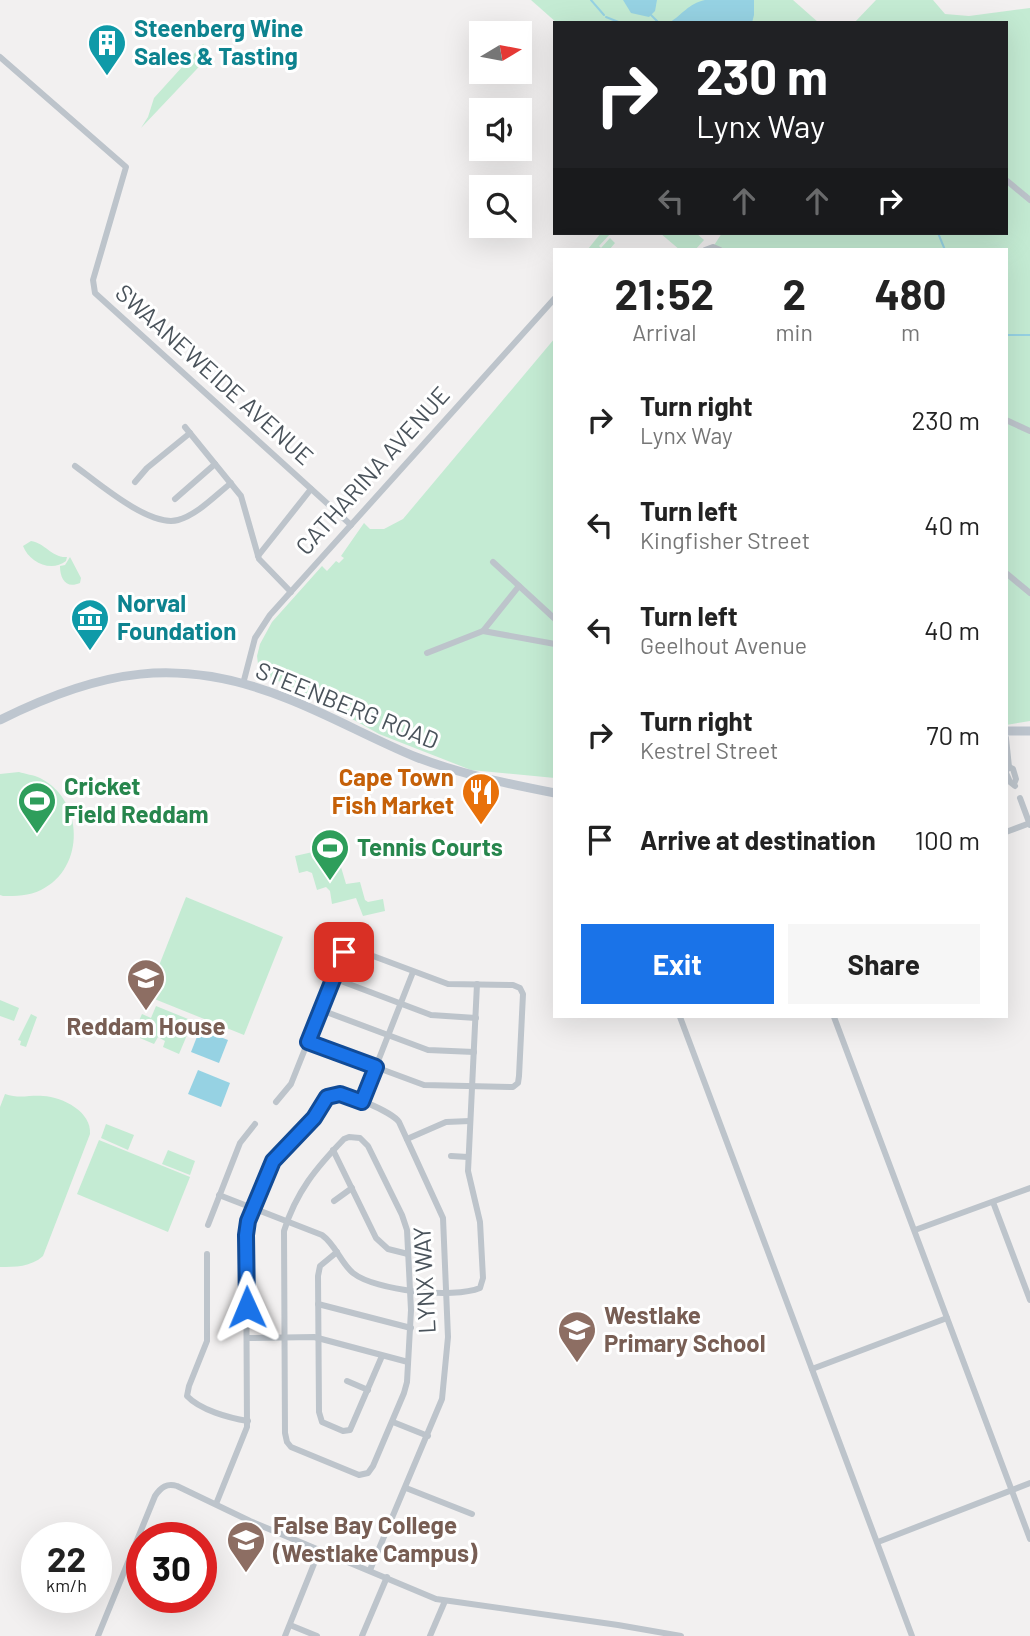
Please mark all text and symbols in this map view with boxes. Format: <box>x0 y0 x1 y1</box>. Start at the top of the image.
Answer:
place label: Steenberg Wine Sales & Tasting <box>134 13 303 70</box>
north arrow <box>469 21 532 84</box>
map controls <box>469 21 532 238</box>
building icon: Steenberg Wine Sales & Tasting <box>86 22 128 77</box>
text: 230 m <box>696 46 828 105</box>
icon: right <box>581 49 672 140</box>
button: sound <box>469 98 532 161</box>
text: Lynx Way <box>696 106 825 144</box>
button: search <box>469 175 532 238</box>
icon: left <box>652 182 690 220</box>
icon: ahead <box>725 182 763 220</box>
icon: ahead <box>798 182 836 220</box>
icon: right <box>871 182 909 220</box>
text: 21:52 <box>615 268 714 318</box>
text: 2 <box>782 268 806 318</box>
text: 480 <box>874 268 946 318</box>
street label: SWAANEWEIDE AVENUE <box>110 277 320 470</box>
text: Arrival <box>632 318 696 346</box>
text: min <box>776 318 813 346</box>
text: m <box>901 318 920 346</box>
street label: CATHARINA AVENUE <box>289 380 455 560</box>
text: Turn right <box>640 390 753 421</box>
icon: right <box>581 401 619 439</box>
text: 230 m <box>911 404 980 435</box>
text: Lynx Way <box>640 421 733 449</box>
text: Turn left <box>640 495 738 526</box>
icon: left <box>581 506 619 544</box>
text: 40 m <box>924 509 980 540</box>
text: Kingfisher Street <box>640 526 810 554</box>
place label: Norval Foundation <box>117 588 236 645</box>
museum icon: Norval Foundation <box>69 597 111 652</box>
text: Turn left <box>640 600 738 631</box>
icon: left <box>581 611 619 649</box>
text: 40 m <box>924 614 980 645</box>
text: Geelhout Avenue <box>640 631 807 659</box>
street label: STEENBERG ROAD <box>252 655 443 755</box>
text: Turn right <box>640 705 753 736</box>
icon: right <box>581 716 619 754</box>
text: 70 m <box>926 719 980 750</box>
text: Kestrel Street <box>640 736 778 764</box>
place label: Cape Town Fish Market <box>332 762 454 819</box>
place label: Cricket Field Reddam <box>64 771 208 828</box>
restaurant icon: Cape Town Fish Market <box>460 771 502 826</box>
sports icon: Cricket Field Reddam <box>16 780 58 835</box>
icon: arrive <box>581 821 619 859</box>
text: Arrive at destination <box>640 824 876 855</box>
text: 100 m <box>915 824 980 855</box>
sports icon: Tennis Courts <box>309 827 351 882</box>
place label: Tennis Courts <box>357 832 503 861</box>
pin <box>314 922 374 982</box>
button: Exit <box>581 924 774 1004</box>
button: Share <box>788 924 980 1004</box>
icon: arrive <box>325 933 363 971</box>
school or university icon: Reddam House <box>125 957 167 1012</box>
place label: Reddam House <box>66 1011 226 1040</box>
street label: LYNX WAY <box>406 1226 441 1334</box>
position arrow <box>210 1270 284 1344</box>
place label: Westlake Primary School <box>604 1300 766 1357</box>
school or university icon: Westlake Primary School <box>556 1309 598 1364</box>
place label: False Bay College (Westlake Campus) <box>272 1510 478 1567</box>
school or university icon: False Bay College (Westlake Campus) <box>225 1519 267 1574</box>
speed limit sign: 30 <box>126 1522 217 1613</box>
text: 22 <box>47 1537 86 1579</box>
text: km/h <box>46 1574 87 1596</box>

